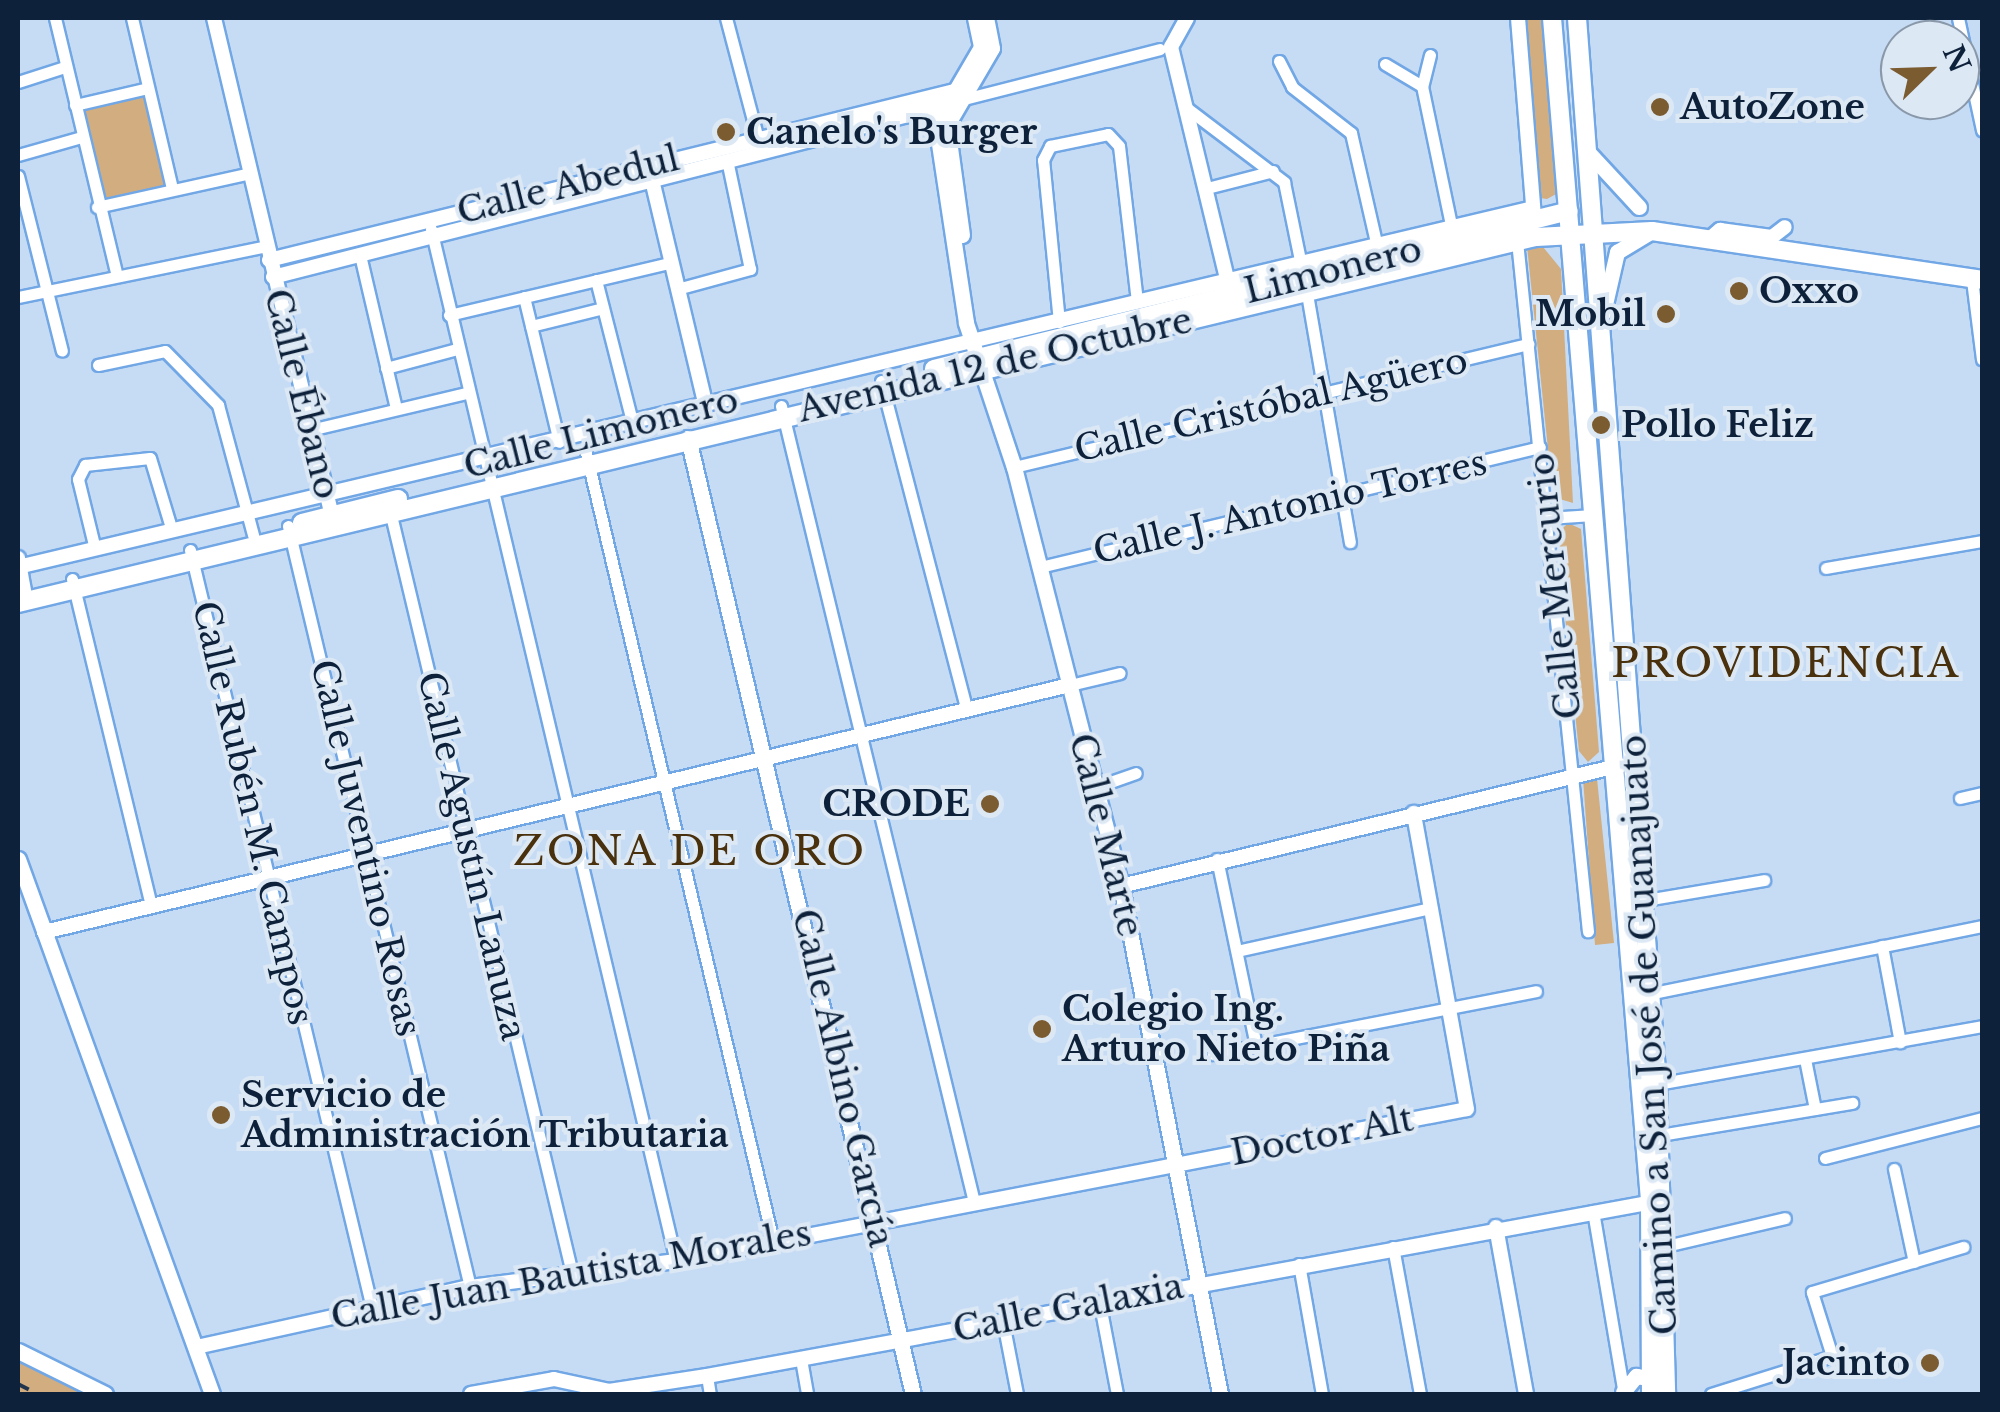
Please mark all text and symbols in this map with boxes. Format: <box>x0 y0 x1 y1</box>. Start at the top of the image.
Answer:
north arrow <box>1880 20 1980 120</box>
text: N <box>1935 40 1977 78</box>
place label: AutoZone <box>1680 86 1865 128</box>
marker: AutoZone <box>1649 96 1671 118</box>
place label: Canelo's Burger <box>746 111 1037 153</box>
marker: Canelo's Burger <box>715 121 737 143</box>
street label: Calle Abedul <box>452 137 684 233</box>
street label: Limonero <box>1240 228 1426 312</box>
place label: Oxxo <box>1759 270 1859 312</box>
marker: Oxxo <box>1728 280 1750 302</box>
street label: Calle Ébano <box>256 285 348 503</box>
place label: Mobil <box>1535 293 1646 335</box>
street label: Avenida 12 de Octubre <box>794 299 1196 431</box>
marker: Mobil <box>1655 303 1677 325</box>
street label: Calle Cristóbal Agüero <box>1070 339 1472 471</box>
street label: Calle Limonero <box>459 379 743 487</box>
place label: Pollo Feliz <box>1621 404 1814 446</box>
marker: Pollo Feliz <box>1590 414 1612 436</box>
street label: Calle J. Antonio Torres <box>1088 441 1492 573</box>
street label: Calle Mercurio <box>1520 451 1590 721</box>
street label: Calle Rubén M. Campos <box>184 597 322 1029</box>
district label: PROVIDENCIA <box>1611 639 1961 687</box>
street label: Calle Juventino Rosas <box>302 656 430 1040</box>
street label: Calle Agustín Lanuza <box>409 667 535 1045</box>
street label: Calle Marte <box>1060 729 1152 941</box>
street label: Camino a San José de Guanajuato <box>1612 734 1686 1336</box>
place label: CRODE <box>822 783 970 825</box>
marker: CRODE <box>979 793 1001 815</box>
district label: ZONA DE ORO <box>513 827 867 875</box>
street label: Calle Albino García <box>784 904 902 1252</box>
place label: Colegio Ing. Arturo Nieto Piña <box>1062 988 1390 1070</box>
marker: Colegio Ing. Arturo Nieto Piña <box>1031 1018 1053 1040</box>
place label: Servicio de Administración Tributaria <box>241 1074 730 1156</box>
street label: Doctor Alt <box>1226 1098 1418 1174</box>
marker: Servicio de Administración Tributaria <box>210 1104 232 1126</box>
street label: Calle Juan Bautista Morales <box>327 1212 815 1338</box>
street label: Calle Galaxia <box>949 1265 1187 1351</box>
place label: Jacinto <box>1782 1342 1910 1384</box>
marker: Jacinto <box>1919 1352 1941 1374</box>

